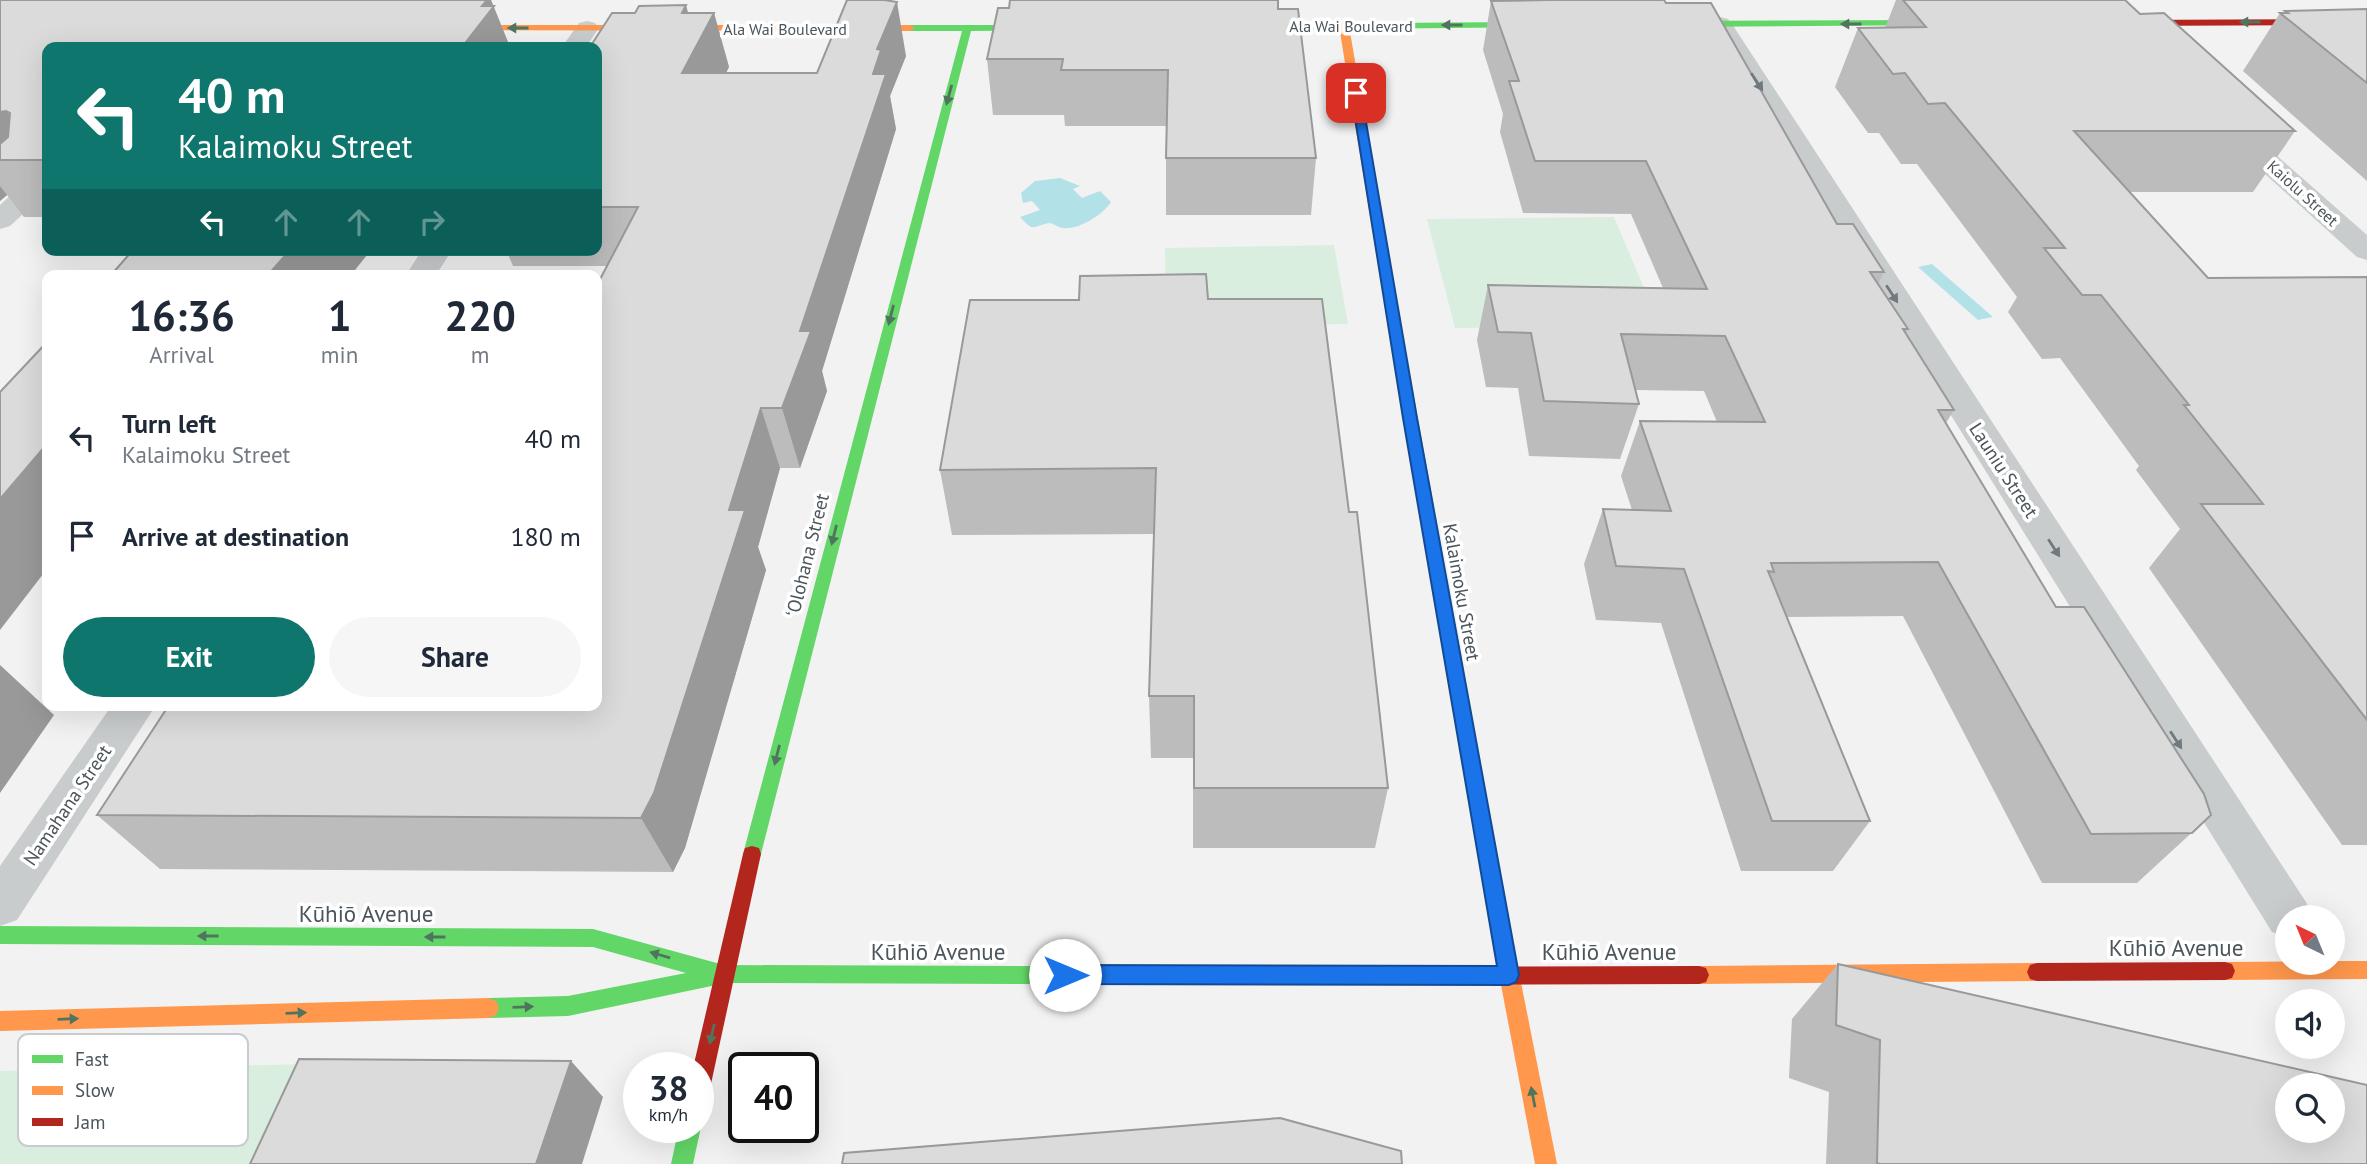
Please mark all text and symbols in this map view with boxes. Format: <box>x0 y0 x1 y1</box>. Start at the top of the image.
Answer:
street label: Ala Wai Boulevard <box>1289 16 1413 36</box>
one-way arrow <box>2239 17 2261 28</box>
one-way arrow <box>1840 18 1862 29</box>
street label: Ala Wai Boulevard <box>723 19 847 39</box>
one-way arrow <box>1441 20 1463 31</box>
one-way arrow <box>507 22 529 34</box>
text: 40 m <box>178 63 285 127</box>
pin <box>1326 63 1386 123</box>
icon: left <box>63 70 154 161</box>
one-way arrow <box>1750 72 1763 91</box>
icon: arrive <box>1337 74 1375 112</box>
one-way arrow <box>943 84 954 106</box>
text: Kalaimoku Street <box>178 125 412 167</box>
street label: Kaiolu Street <box>2263 156 2343 230</box>
icon: left <box>194 203 232 241</box>
icon: ahead <box>267 203 305 241</box>
icon: ahead <box>340 203 378 241</box>
icon: right <box>413 203 451 241</box>
one-way arrow <box>1885 285 1899 303</box>
text: 16:36 <box>128 288 235 343</box>
text: 1 <box>328 288 351 343</box>
text: 220 <box>444 288 516 343</box>
one-way arrow <box>885 304 896 326</box>
text: Arrival <box>149 340 214 369</box>
text: min <box>321 340 358 369</box>
text: m <box>471 340 489 369</box>
text: Turn left <box>122 407 216 440</box>
street label: Launiu Street <box>1964 418 2044 522</box>
icon: left <box>63 419 101 457</box>
text: 40 m <box>525 422 581 455</box>
text: Kalaimoku Street <box>122 440 290 469</box>
street label: ʻOlohana Street <box>780 490 834 619</box>
icon: arrive <box>63 517 101 555</box>
text: Arrive at destination <box>122 520 349 553</box>
text: 180 m <box>510 520 581 553</box>
street label: Kalaimoku Street <box>1438 521 1486 663</box>
one-way arrow <box>828 524 839 546</box>
one-way arrow <box>2047 538 2060 558</box>
button: Exit <box>63 617 315 697</box>
button: Share <box>329 617 581 697</box>
one-way arrow <box>2169 730 2182 749</box>
street label: Namahana Street <box>18 740 116 870</box>
one-way arrow <box>771 745 782 767</box>
street label: Kūhiō Avenue <box>299 899 433 928</box>
north arrow <box>2275 905 2345 975</box>
map controls <box>2275 905 2345 1143</box>
one-way arrow <box>197 930 219 942</box>
one-way arrow <box>424 931 446 943</box>
street label: Kūhiō Avenue <box>2109 933 2243 962</box>
street label: Kūhiō Avenue <box>871 937 1005 966</box>
street label: Kūhiō Avenue <box>1542 937 1676 966</box>
position arrow <box>1028 938 1102 1012</box>
one-way arrow <box>650 950 671 960</box>
button: sound <box>2275 989 2345 1059</box>
one-way arrow <box>512 1001 534 1012</box>
one-way arrow <box>285 1007 307 1019</box>
one-way arrow <box>57 1014 79 1025</box>
one-way arrow <box>706 1023 717 1045</box>
legend <box>18 1034 248 1146</box>
text: Fast <box>75 1047 109 1071</box>
speed limit sign: 40 <box>728 1052 819 1143</box>
text: 38 <box>649 1065 688 1111</box>
button: search <box>2275 1073 2345 1143</box>
text: Slow <box>75 1078 115 1102</box>
one-way arrow <box>1527 1086 1538 1108</box>
text: km/h <box>649 1103 688 1126</box>
text: Jam <box>74 1110 105 1134</box>

